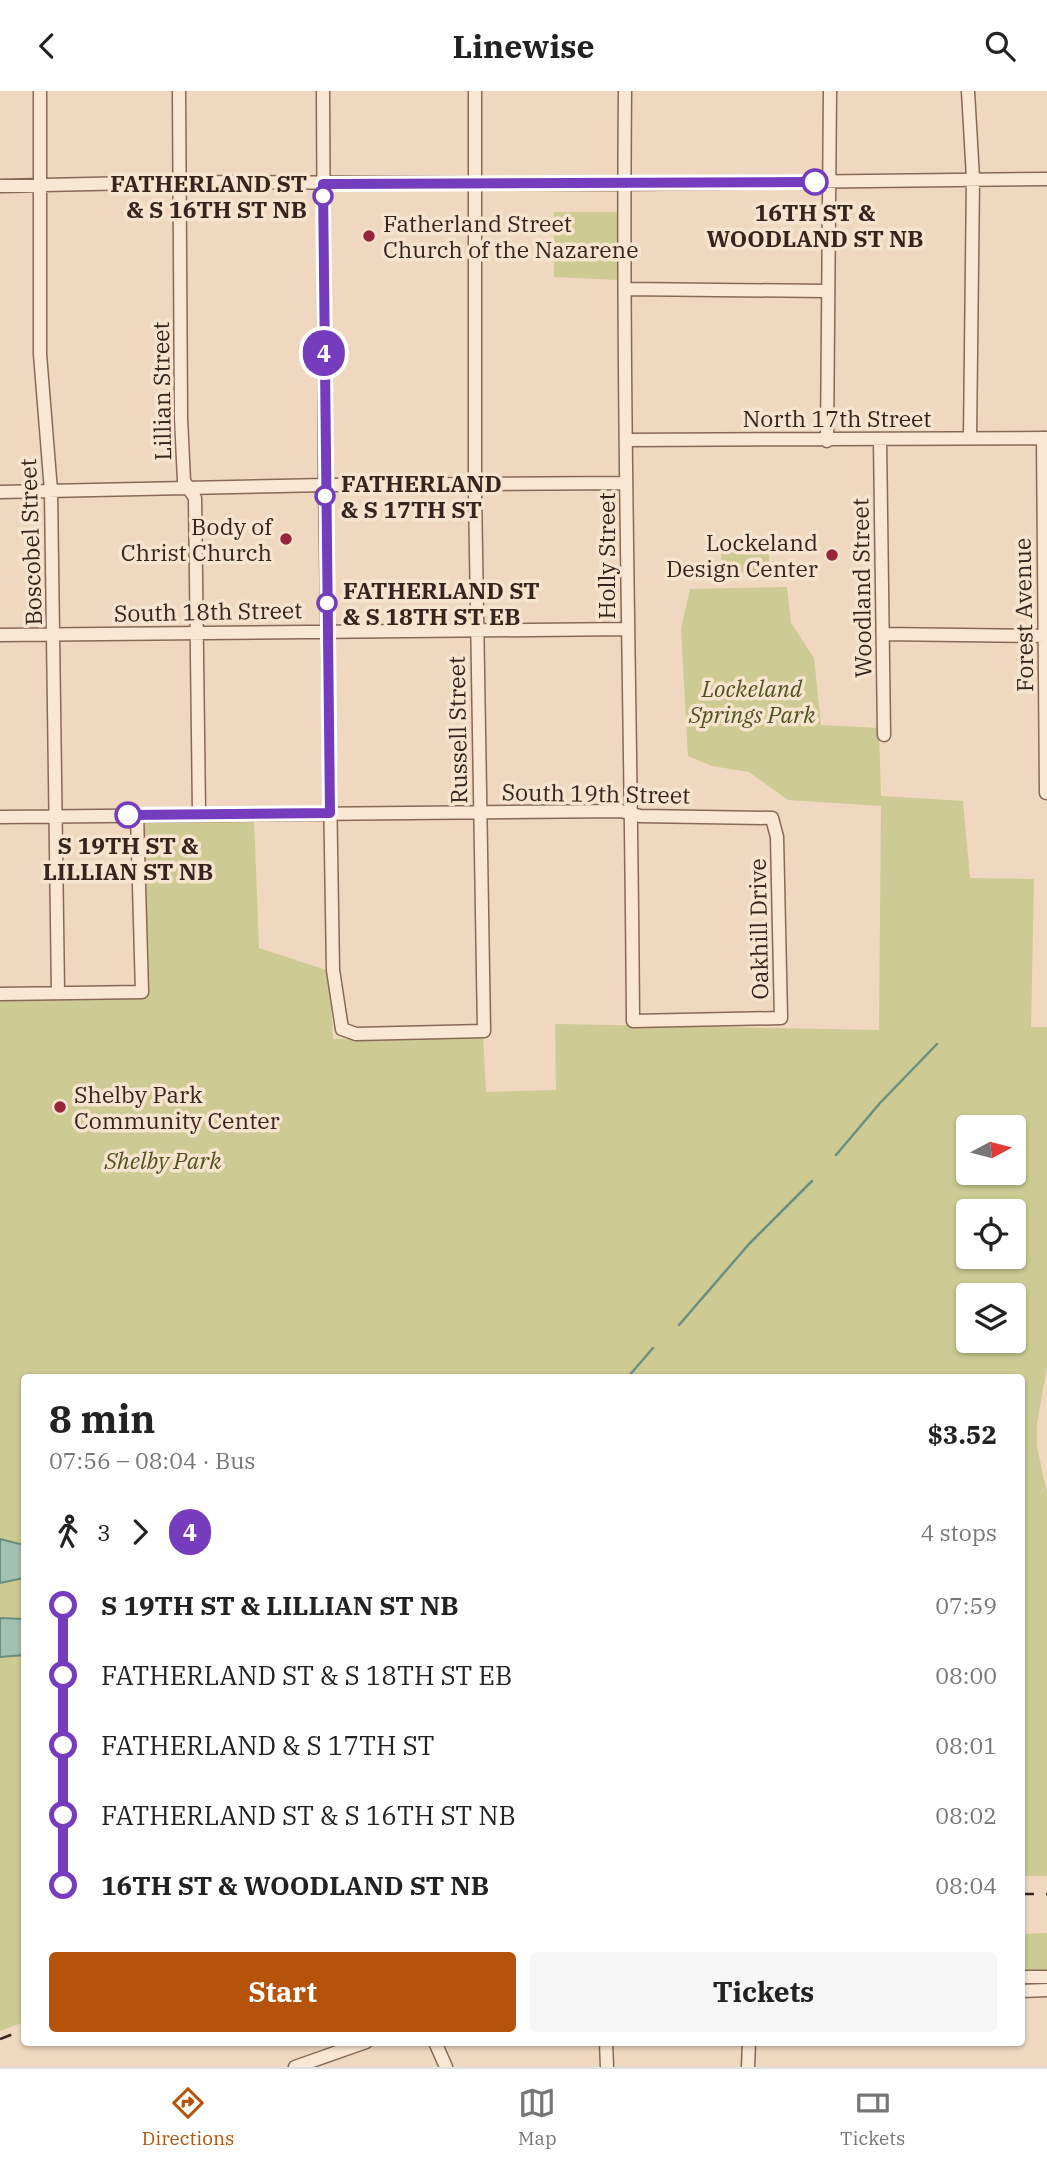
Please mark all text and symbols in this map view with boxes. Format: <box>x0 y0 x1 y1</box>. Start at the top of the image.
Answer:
text: Linewise <box>452 25 595 67</box>
icon: back <box>28 27 66 65</box>
icon: search <box>981 27 1019 65</box>
place label: FATHERLAND ST & S 16TH ST NB <box>110 168 307 224</box>
marker: 16TH ST & WOODLAND ST NB <box>802 169 828 195</box>
marker: FATHERLAND ST & S 16TH ST NB <box>313 186 333 206</box>
place label: 16TH ST & WOODLAND ST NB <box>706 197 924 253</box>
place label: Fatherland Street Church of the Nazarene <box>383 208 639 264</box>
marker: Fatherland Street Church of the Nazarene <box>361 228 377 244</box>
street label: Lillian Street <box>145 321 177 461</box>
line badge: 4 <box>301 330 347 376</box>
text: 4 <box>317 337 331 369</box>
street label: North 17th Street <box>743 403 932 433</box>
street label: Boscobel Street <box>12 458 48 626</box>
place label: FATHERLAND & S 17TH ST <box>341 468 502 524</box>
marker: FATHERLAND & S 17TH ST <box>315 486 335 506</box>
street label: Holly Street <box>591 492 621 620</box>
street label: Woodland Street <box>844 498 878 678</box>
place label: Body of Christ Church <box>121 511 274 567</box>
place label: Lockeland Design Center <box>666 527 818 583</box>
marker: Body of Christ Church <box>278 531 294 547</box>
street label: Forest Avenue <box>1007 538 1039 692</box>
marker: Lockeland Design Center <box>824 547 840 563</box>
place label: FATHERLAND ST & S 18TH ST EB <box>343 575 540 631</box>
marker: FATHERLAND ST & S 18TH ST EB <box>317 593 337 613</box>
street label: South 18th Street <box>113 594 303 628</box>
street label: Russell Street <box>441 656 473 804</box>
park label: Lockeland Springs Park <box>688 673 816 729</box>
street label: South 19th Street <box>501 776 691 810</box>
marker: S 19TH ST & LILLIAN ST NB <box>115 802 141 828</box>
place label: S 19TH ST & LILLIAN ST NB <box>43 830 213 886</box>
street label: Oakhill Drive <box>742 858 774 1000</box>
place label: Shelby Park Community Center <box>74 1079 280 1135</box>
marker: Shelby Park Community Center <box>52 1099 68 1115</box>
north arrow <box>956 1115 1026 1185</box>
map controls <box>956 1115 1026 1353</box>
park label: Shelby Park <box>103 1145 222 1175</box>
button: locate <box>956 1199 1026 1269</box>
button: layers <box>956 1283 1026 1353</box>
text: 8 min <box>49 1394 155 1443</box>
text: $3.52 <box>927 1417 997 1451</box>
text: 07:56 – 08:04 · Bus <box>49 1445 256 1475</box>
icon: walk <box>49 1513 87 1551</box>
icon: forward <box>121 1513 159 1551</box>
text: 4 <box>183 1516 197 1548</box>
text: 3 <box>97 1517 111 1547</box>
text: 4 stops <box>920 1517 997 1547</box>
text: S 19TH ST & LILLIAN ST NB <box>101 1588 459 1622</box>
text: 07:59 <box>935 1590 997 1620</box>
text: FATHERLAND ST & S 18TH ST EB <box>101 1658 512 1692</box>
text: 08:00 <box>935 1660 997 1690</box>
text: FATHERLAND & S 17TH ST <box>101 1728 434 1762</box>
text: 08:01 <box>935 1730 997 1760</box>
text: FATHERLAND ST & S 16TH ST NB <box>101 1798 516 1832</box>
text: 08:02 <box>935 1800 997 1830</box>
text: 16TH ST & WOODLAND ST NB <box>101 1868 489 1902</box>
text: 08:04 <box>935 1870 997 1900</box>
button: Start <box>49 1952 516 2032</box>
button: Tickets <box>530 1952 997 2032</box>
tab: Directions <box>142 2084 234 2150</box>
tab: Map <box>518 2084 557 2150</box>
tab: Tickets <box>840 2084 905 2150</box>

